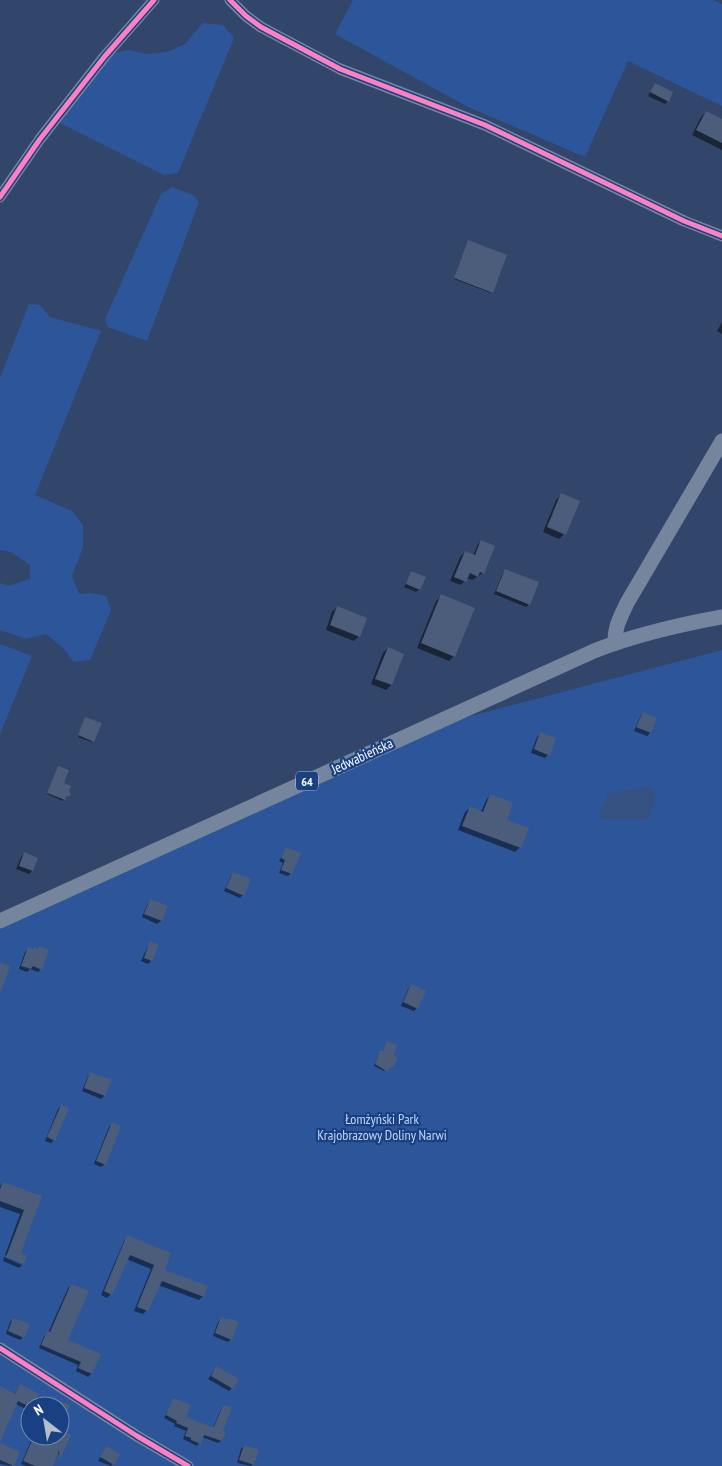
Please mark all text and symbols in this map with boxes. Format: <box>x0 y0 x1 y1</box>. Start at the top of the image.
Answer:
street label: Jedwabieńska <box>327 734 396 779</box>
road number: 64 <box>296 771 318 790</box>
park label: Łomżyński Park Krajobrazowy Doliny Narwi <box>317 1110 447 1144</box>
north arrow <box>20 1396 70 1446</box>
text: N <box>30 1400 46 1420</box>

